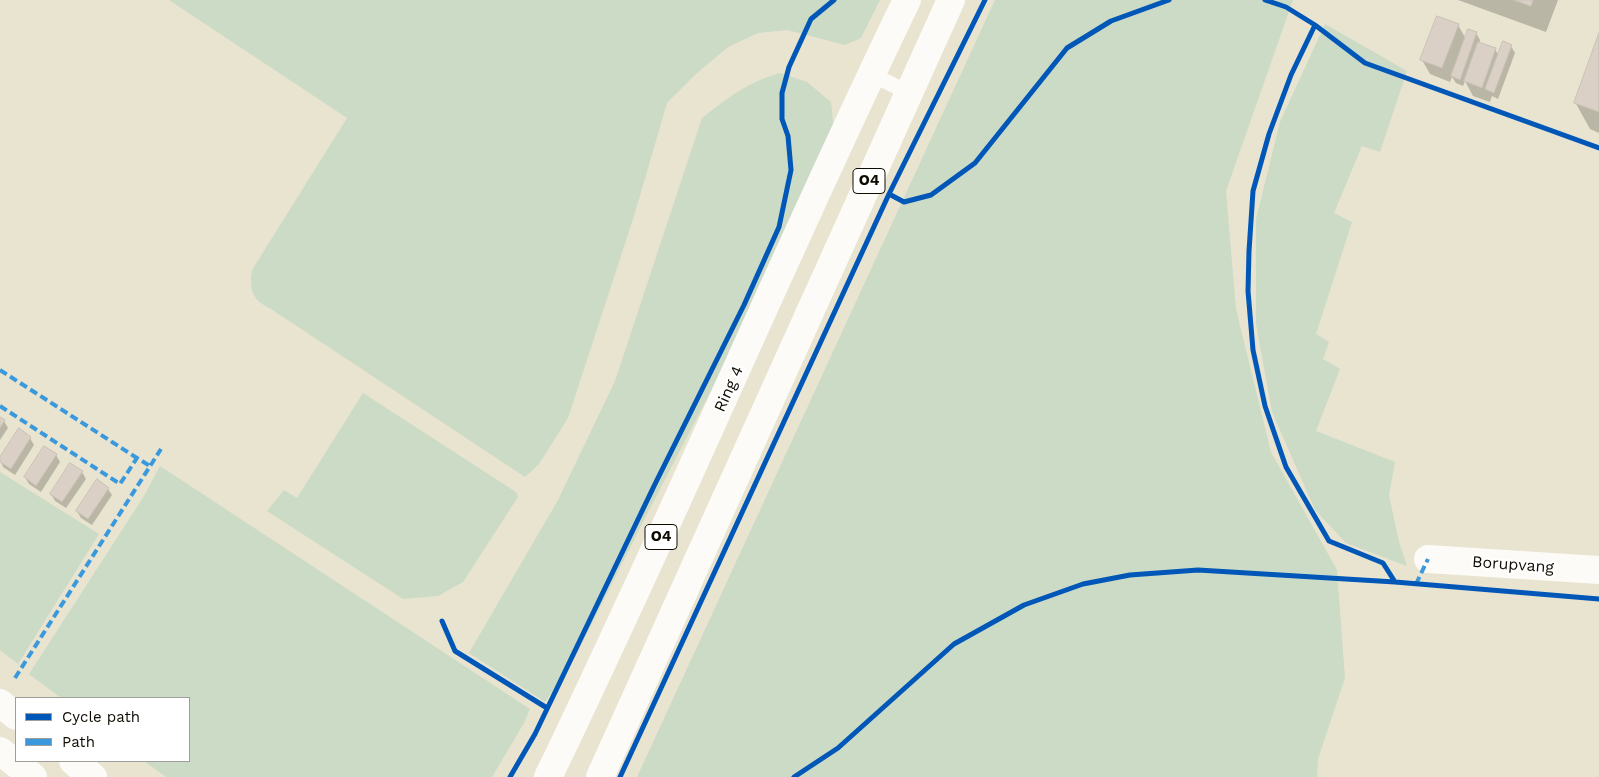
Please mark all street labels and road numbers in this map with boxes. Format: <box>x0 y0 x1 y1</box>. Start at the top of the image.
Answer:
road number: O4 <box>853 168 885 194</box>
street label: Ring 4 <box>710 363 748 415</box>
road number: O4 <box>645 524 677 550</box>
street label: Borupvang <box>1471 553 1555 577</box>

